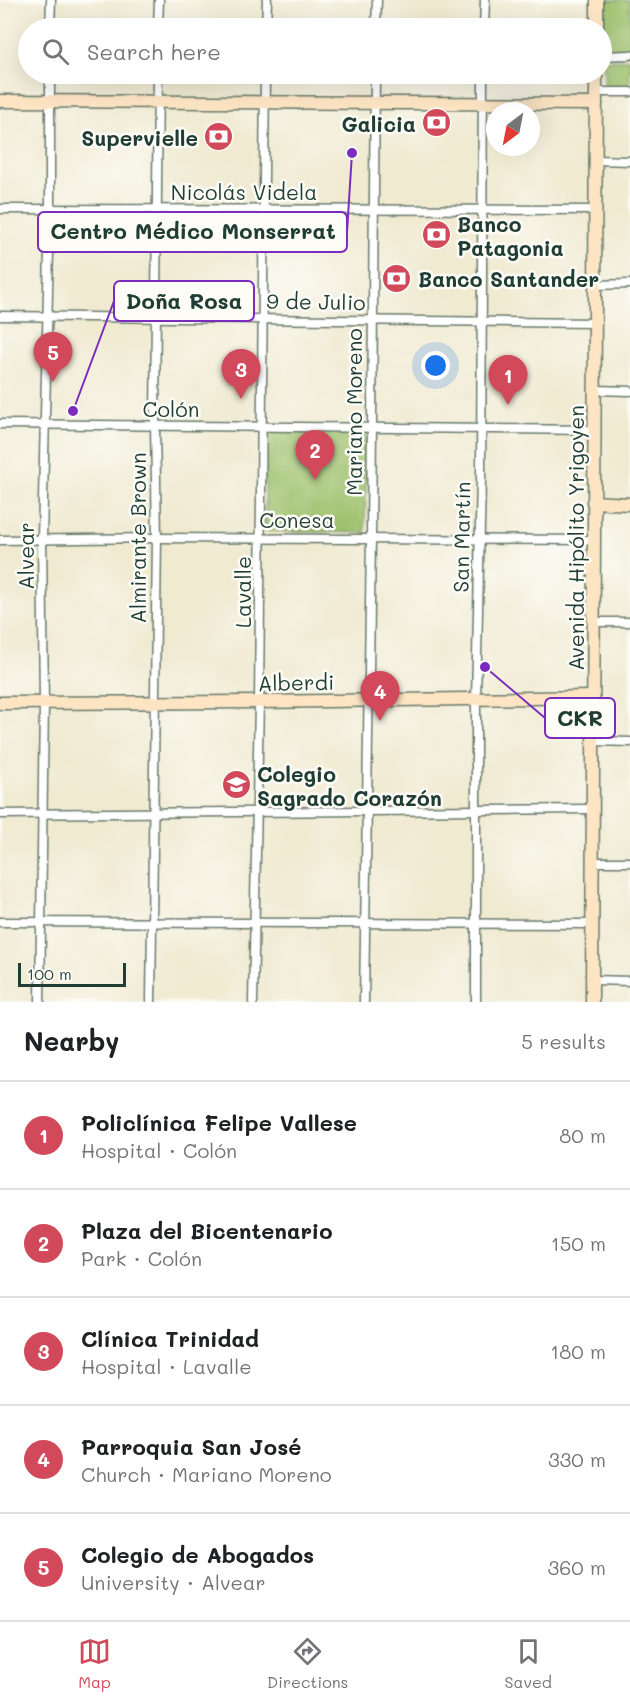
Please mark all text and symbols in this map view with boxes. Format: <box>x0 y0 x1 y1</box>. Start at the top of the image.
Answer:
search box <box>18 18 612 84</box>
icon: search <box>39 35 72 68</box>
text: Search here <box>87 37 221 66</box>
north arrow <box>486 102 540 156</box>
bank icon: Galicia <box>421 107 453 139</box>
place label: Galicia <box>342 110 416 137</box>
bank icon: Supervielle <box>203 121 235 153</box>
place label: Supervielle <box>81 124 198 151</box>
street label: Nicolás Videla <box>171 178 317 205</box>
place label: Banco Patagonia <box>457 210 564 261</box>
callout: Centro Médico Monserrat <box>38 212 347 252</box>
text: Centro Médico Monserrat <box>50 216 336 245</box>
bank icon: Banco Patagonia <box>420 219 452 251</box>
bank icon: Banco Santander <box>381 262 413 294</box>
place label: Banco Santander <box>418 265 599 292</box>
callout: Doña Rosa <box>114 281 254 321</box>
text: Doña Rosa <box>126 286 242 315</box>
street label: 9 de Julio <box>266 287 366 315</box>
street label: Mariano Moreno <box>340 328 367 496</box>
pin: 5 <box>34 332 72 382</box>
pin: 3 <box>222 350 260 399</box>
your location <box>421 351 450 380</box>
pin: 1 <box>488 356 528 405</box>
street label: Colón <box>143 395 199 422</box>
street label: Avenida Hipólito Yrigoyen <box>562 405 589 671</box>
pin: 2 <box>296 430 334 480</box>
street label: Almirante Brown <box>124 452 151 624</box>
street label: San Martín <box>447 481 475 593</box>
street label: Conesa <box>259 506 335 533</box>
street label: Alvear <box>12 522 39 590</box>
street label: Lavalle <box>229 556 256 628</box>
street label: Alberdi <box>258 668 334 696</box>
pin: 4 <box>360 672 400 721</box>
callout: CKR <box>545 698 615 738</box>
text: CKR <box>557 703 603 732</box>
place label: Colegio Sagrado Corazón <box>257 760 442 811</box>
school or university icon: Colegio Sagrado Corazón <box>220 769 252 801</box>
scale bar <box>18 960 126 988</box>
text: 100 m <box>27 963 72 984</box>
text: Nearby <box>24 1024 119 1058</box>
text: 5 results <box>521 1028 606 1054</box>
text: Policlínica Felipe Vallese <box>81 1108 357 1137</box>
text: 1 <box>39 1122 48 1148</box>
text: 80 m <box>559 1122 606 1148</box>
text: Hospital · Colón <box>81 1137 237 1163</box>
text: Plaza del Bicentenario <box>81 1216 333 1245</box>
text: 2 <box>38 1230 49 1256</box>
text: 150 m <box>551 1230 606 1256</box>
text: Park · Colón <box>81 1245 202 1271</box>
text: Clínica Trinidad <box>81 1324 259 1353</box>
text: 3 <box>38 1338 50 1364</box>
text: 180 m <box>550 1338 606 1364</box>
text: Hospital · Lavalle <box>81 1353 252 1379</box>
text: Parroquia San José <box>81 1432 301 1461</box>
text: 4 <box>37 1446 50 1472</box>
text: 330 m <box>548 1446 606 1472</box>
text: Church · Mariano Moreno <box>81 1461 332 1487</box>
text: Colegio de Abogados <box>81 1540 314 1569</box>
text: 5 <box>38 1554 49 1580</box>
text: 360 m <box>548 1554 606 1580</box>
text: University · Alvear <box>81 1569 265 1595</box>
tab: Map <box>78 1635 111 1692</box>
tab: Directions <box>267 1635 348 1692</box>
tab: Saved <box>504 1635 552 1692</box>

